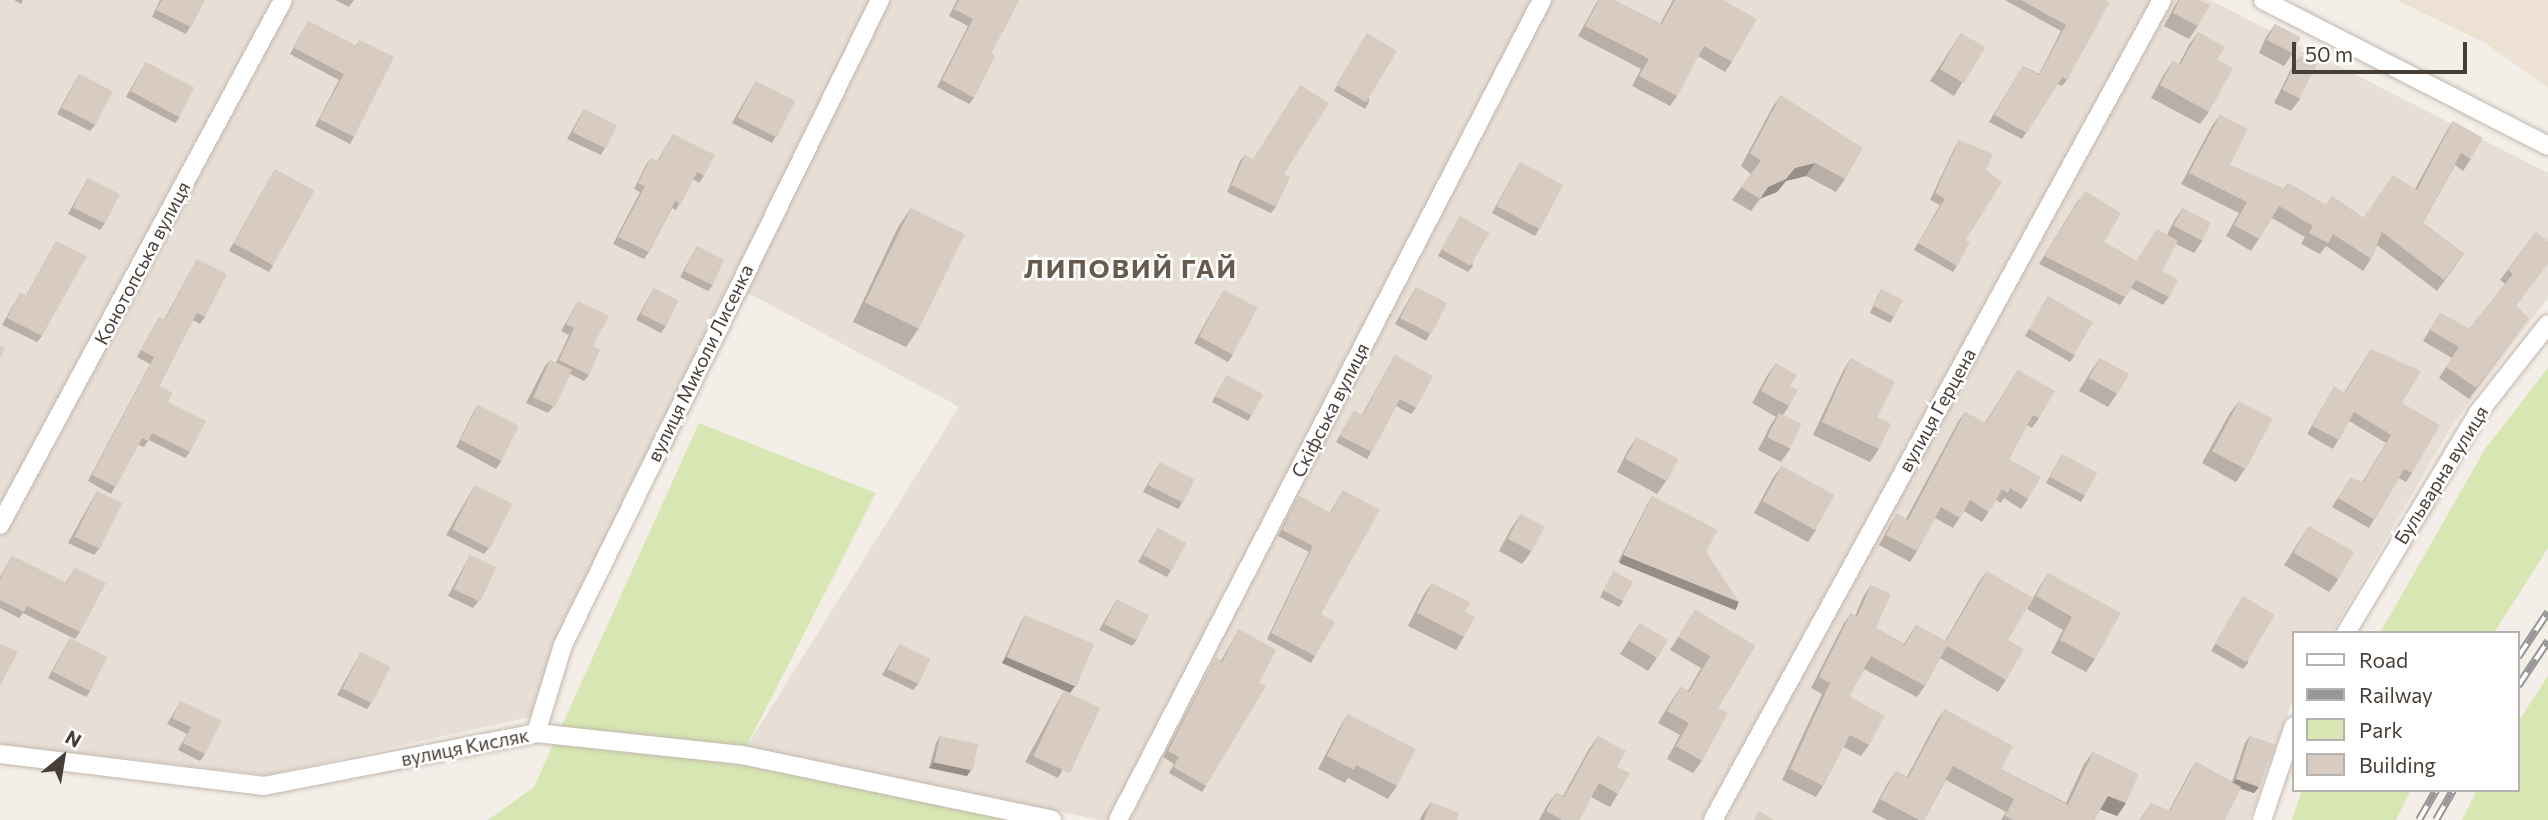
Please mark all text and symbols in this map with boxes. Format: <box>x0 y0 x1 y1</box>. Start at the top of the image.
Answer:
scale bar <box>2296 28 2471 72</box>
text: 50 m <box>2305 41 2353 66</box>
street label: Конотопська вулиця <box>89 178 195 348</box>
district label: ЛИПОВИЙ ГАЙ <box>1025 252 1237 284</box>
street label: вулиця Миколи Лисенка <box>642 261 758 465</box>
street label: Скіфська вулиця <box>1286 339 1374 481</box>
street label: вулиця Герцена <box>1894 344 1980 476</box>
street label: Бульварна вулиця <box>2389 402 2493 548</box>
legend <box>2292 631 2520 792</box>
text: Road <box>2359 647 2408 672</box>
text: Railway <box>2359 682 2433 707</box>
text: Park <box>2359 717 2403 742</box>
north arrow <box>28 722 98 792</box>
street label: вулиця Кисляк <box>399 723 531 771</box>
text: N <box>62 725 86 752</box>
text: Building <box>2359 752 2436 777</box>

